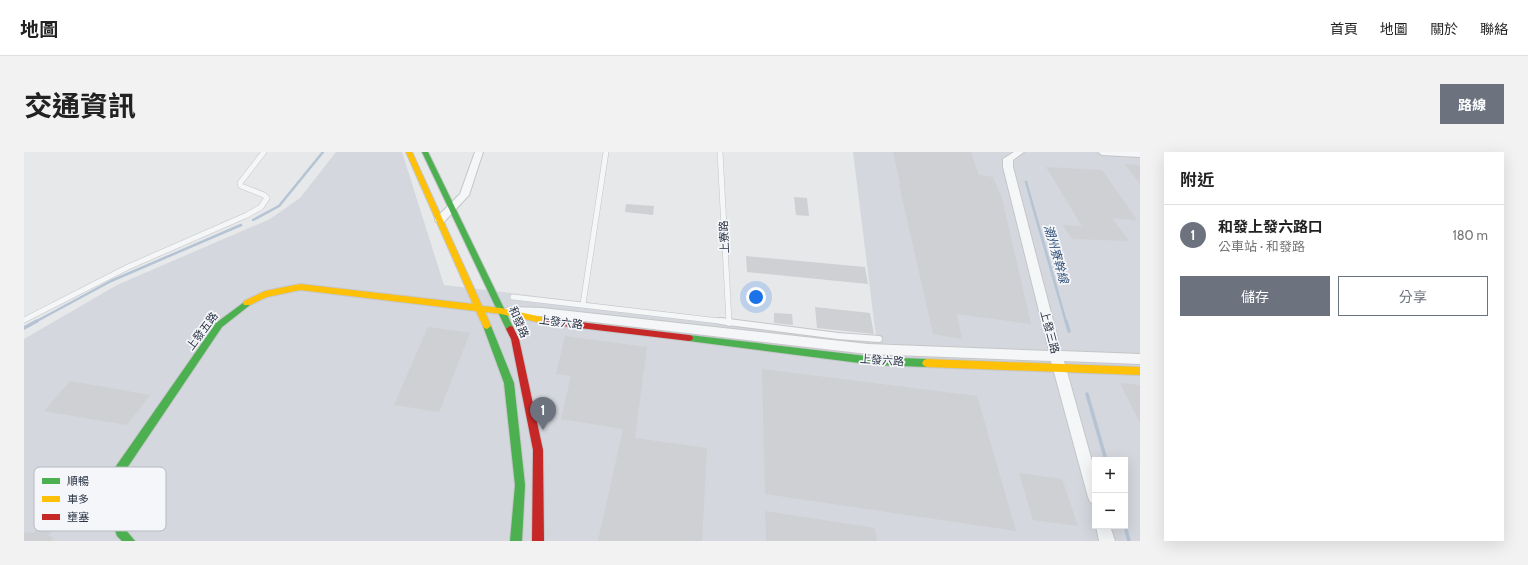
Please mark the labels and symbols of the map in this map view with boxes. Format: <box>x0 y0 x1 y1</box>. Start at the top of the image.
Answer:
street label: 上寮路 <box>716 220 732 254</box>
water label: 潮州寮幹線 <box>1041 223 1073 287</box>
your location <box>746 287 766 307</box>
street label: 和發路 <box>506 304 532 340</box>
street label: 上發五路 <box>183 309 221 353</box>
street label: 上發三路 <box>1038 309 1062 355</box>
street label: 上發六路 <box>538 312 584 332</box>
street label: 上發六路 <box>860 351 904 369</box>
pin: 1 <box>530 397 556 430</box>
legend <box>34 467 166 531</box>
text: 順暢 <box>67 474 89 488</box>
text: 車多 <box>67 492 89 506</box>
text: 壅塞 <box>67 510 89 524</box>

